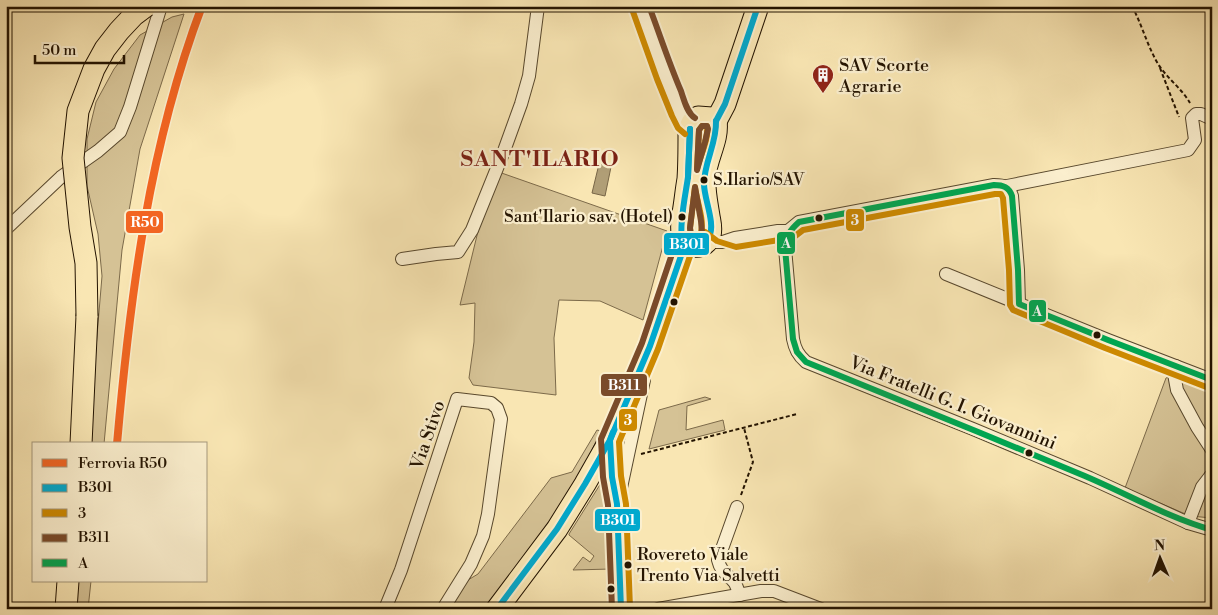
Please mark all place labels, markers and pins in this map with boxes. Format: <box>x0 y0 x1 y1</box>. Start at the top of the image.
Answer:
place label: SAV Scorte Agrarie <box>838 54 929 98</box>
building icon: SAV Scorte Agrarie <box>811 63 835 94</box>
place label: S.Ilario/SAV <box>713 169 805 191</box>
marker: S.Ilario/SAV <box>699 175 709 185</box>
place label: Sant'Ilario sav. (Hotel) <box>504 206 673 228</box>
marker: Sant'Ilario sav. (Hotel) <box>677 212 687 222</box>
unlabelled marker <box>814 213 824 223</box>
unlabelled marker <box>669 297 679 307</box>
unlabelled marker <box>1092 330 1102 340</box>
unlabelled marker <box>1024 448 1034 458</box>
place label: Rovereto Viale Trento Via Salvetti <box>637 544 780 587</box>
marker: Rovereto Viale Trento Via Salvetti <box>623 560 633 570</box>
unlabelled marker <box>606 584 616 594</box>

